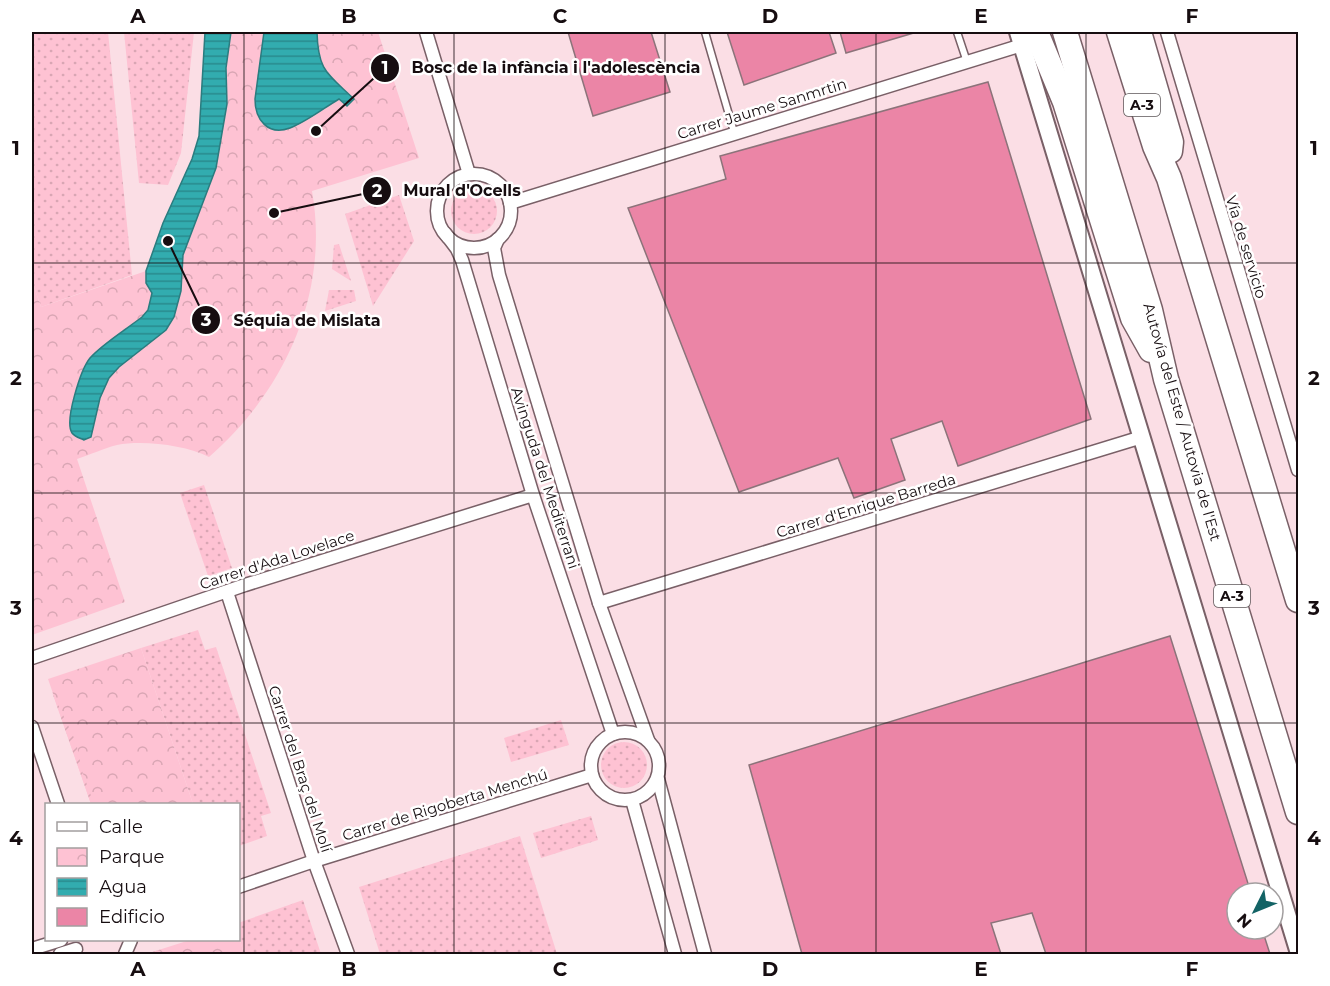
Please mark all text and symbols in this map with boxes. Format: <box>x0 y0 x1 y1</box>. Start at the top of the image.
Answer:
text: A <box>129 4 146 28</box>
text: B <box>341 4 357 28</box>
text: C <box>553 4 568 28</box>
text: D <box>762 4 778 28</box>
text: E <box>974 4 988 28</box>
text: F <box>1186 4 1199 28</box>
callout: Bosc de la infància i l'adolescència <box>370 51 713 85</box>
text: 1 <box>381 57 389 79</box>
text: Bosc de la infància i l'adolescència <box>411 58 701 77</box>
street label: Carrer Jaume Sanmrtin <box>675 74 849 143</box>
road number: A-3 <box>1124 94 1160 116</box>
text: 1 <box>12 136 20 160</box>
text: 1 <box>1310 136 1318 160</box>
callout: Mural d'Ocells <box>362 174 533 208</box>
text: 2 <box>372 180 383 202</box>
text: Mural d'Ocells <box>403 181 521 200</box>
street label: Vía de servicio <box>1222 193 1271 301</box>
street label: Autovía del Este / Autovia de l'Est <box>1139 301 1226 543</box>
callout: Séquia de Mislata <box>191 303 392 337</box>
text: 3 <box>200 309 212 331</box>
text: Séquia de Mislata <box>233 311 381 330</box>
text: 2 <box>10 366 22 390</box>
text: 2 <box>1308 366 1320 390</box>
street label: Avinguda del Mediterrani <box>507 385 584 571</box>
street label: Carrer d'Enrique Barreda <box>774 469 958 542</box>
street label: Carrer d'Ada Lovelace <box>197 526 357 593</box>
road number: A-3 <box>1214 585 1250 607</box>
text: 3 <box>9 596 22 620</box>
text: 3 <box>1307 596 1320 620</box>
street label: Carrer del Braç del Molí <box>265 683 337 856</box>
street label: Carrer de Rigoberta Menchú <box>340 764 550 845</box>
legend <box>45 803 240 941</box>
text: Calle <box>99 816 143 838</box>
text: 4 <box>9 826 23 850</box>
text: 4 <box>1307 826 1321 850</box>
text: Parque <box>99 846 165 868</box>
text: Agua <box>99 876 147 898</box>
north arrow <box>1225 881 1285 941</box>
text: Edificio <box>99 906 165 928</box>
text: N <box>1233 910 1256 932</box>
text: A <box>129 957 146 981</box>
text: B <box>341 957 357 981</box>
text: C <box>553 957 568 981</box>
text: D <box>762 957 778 981</box>
text: E <box>974 957 988 981</box>
text: F <box>1186 957 1199 981</box>

